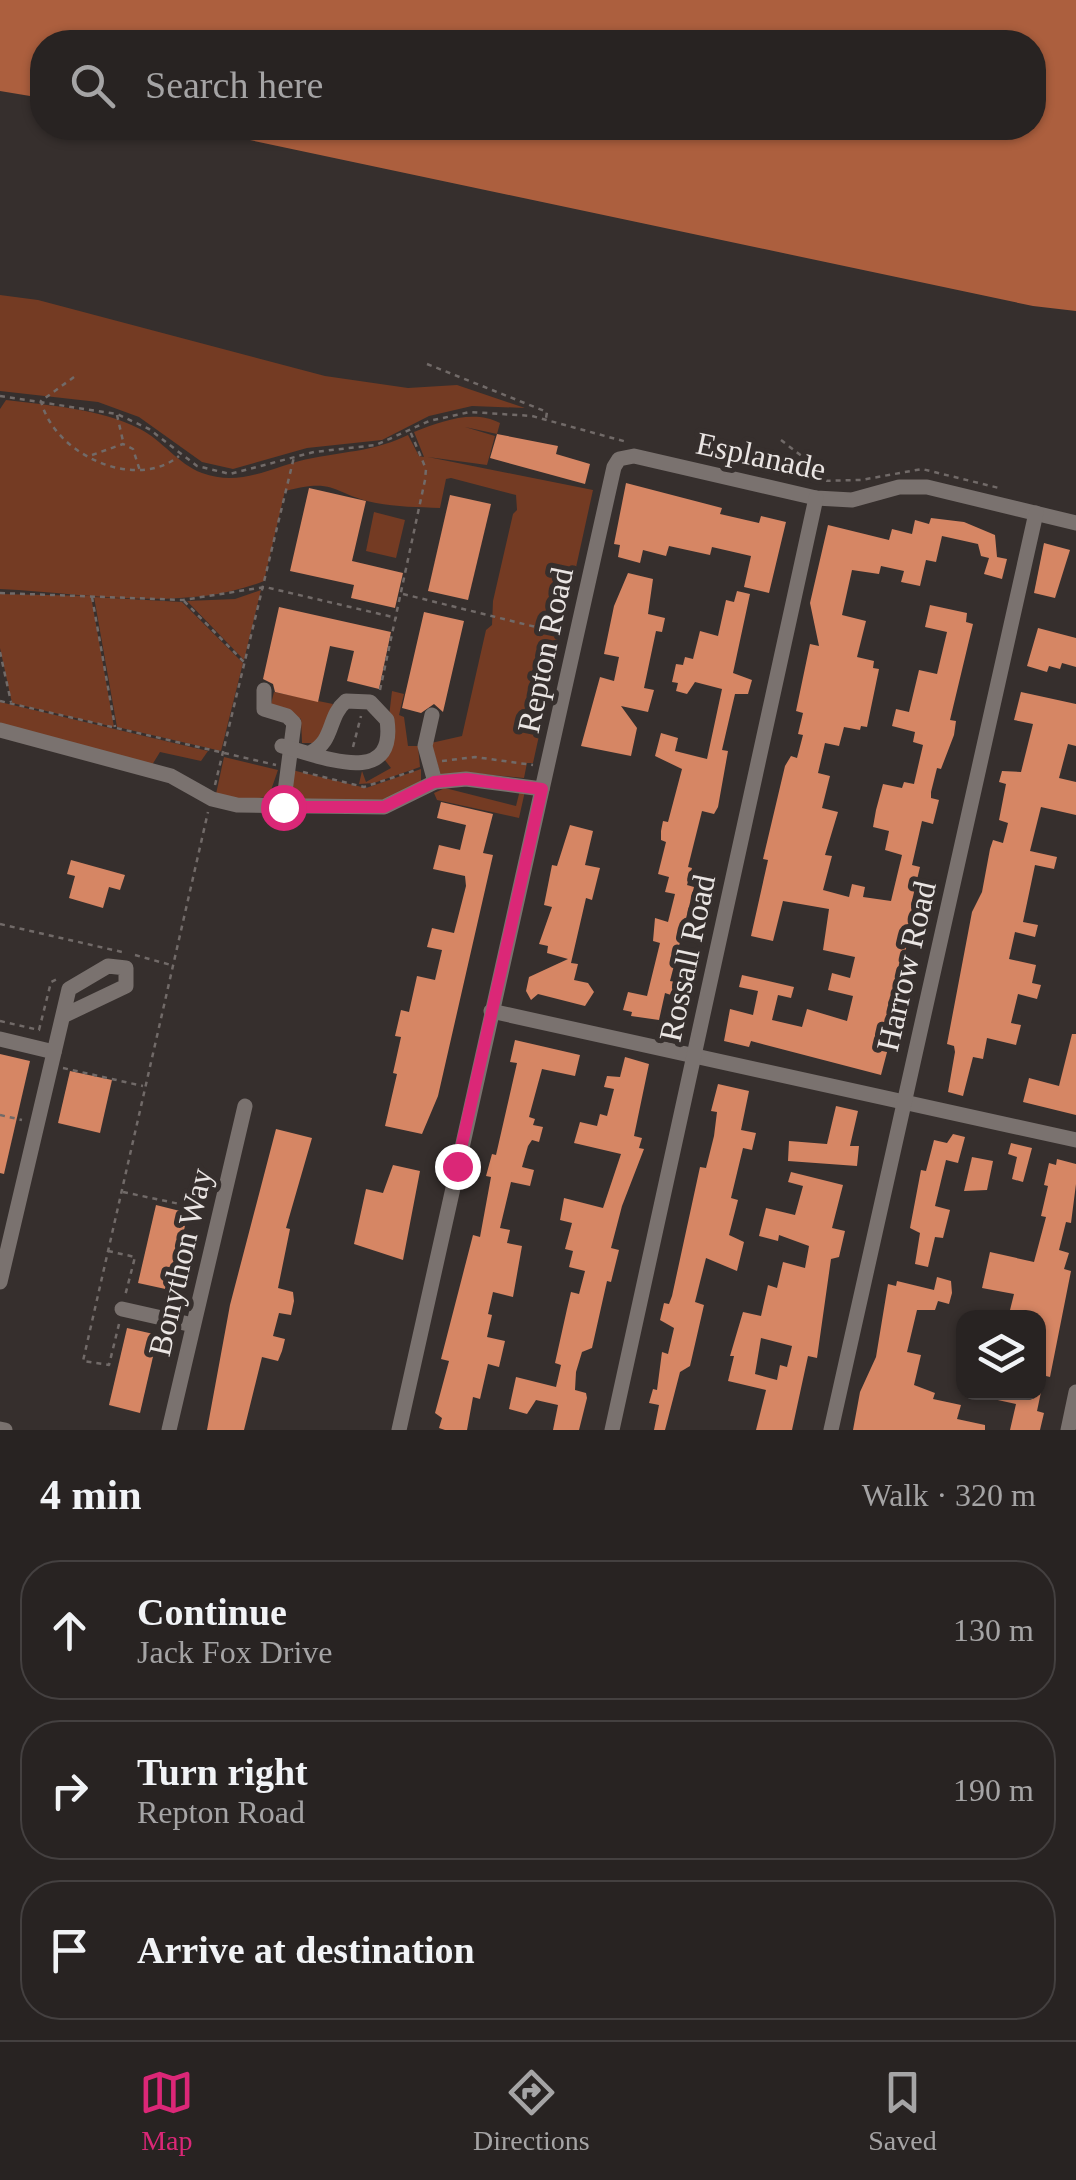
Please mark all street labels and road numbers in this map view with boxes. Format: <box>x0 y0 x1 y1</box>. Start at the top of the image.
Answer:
street label: Esplanade <box>693 425 829 487</box>
street label: Repton Road <box>510 564 580 736</box>
street label: Rossall Road <box>652 871 722 1045</box>
street label: Harrow Road <box>869 878 943 1054</box>
street label: Bonython Way <box>141 1165 219 1359</box>

